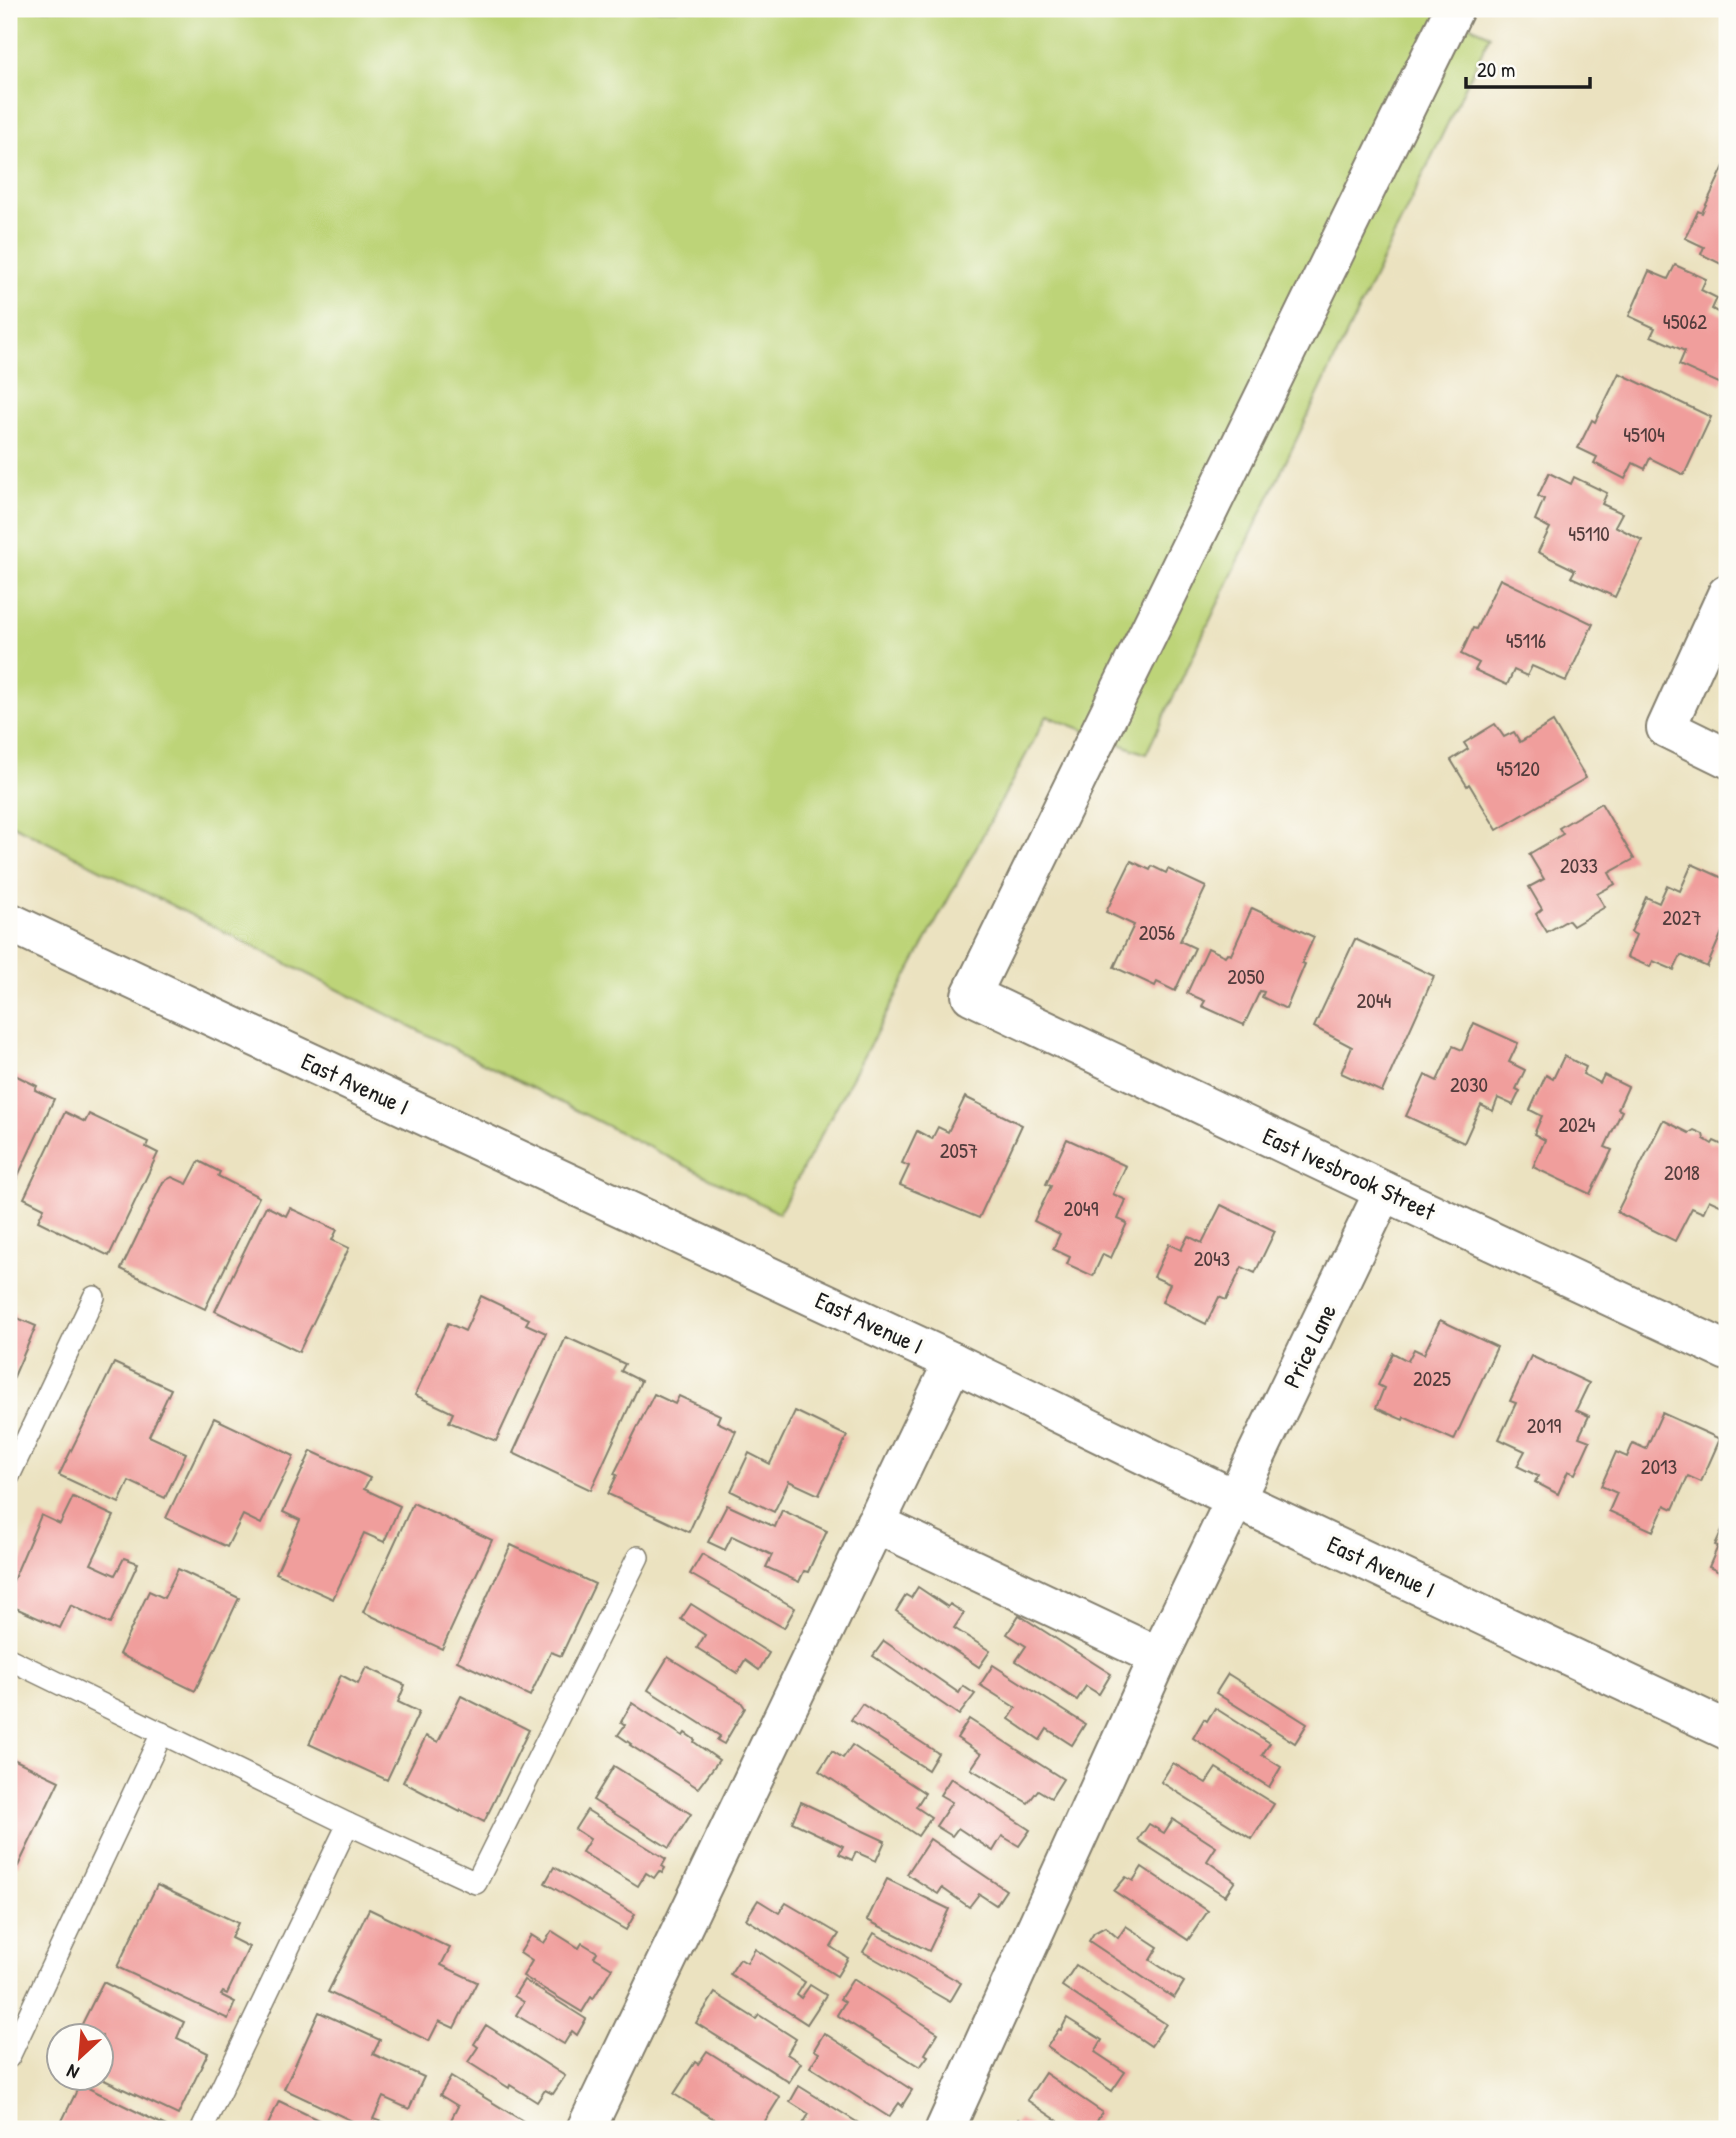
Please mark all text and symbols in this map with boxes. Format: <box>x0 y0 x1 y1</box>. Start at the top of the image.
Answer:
scale bar <box>1466 46 1591 90</box>
text: 20 m <box>1477 55 1515 84</box>
house number: 45062 <box>1663 307 1707 336</box>
house number: 45104 <box>1623 420 1665 449</box>
house number: 45110 <box>1568 519 1610 548</box>
house number: 45116 <box>1506 626 1546 655</box>
house number: 45120 <box>1496 754 1540 783</box>
house number: 2033 <box>1560 851 1598 880</box>
house number: 2027 <box>1662 903 1702 932</box>
house number: 2056 <box>1139 918 1175 947</box>
house number: 2050 <box>1227 962 1265 991</box>
house number: 2044 <box>1357 986 1392 1015</box>
street label: East Avenue I <box>297 1044 414 1122</box>
house number: 2030 <box>1450 1070 1488 1099</box>
house number: 2024 <box>1559 1110 1596 1139</box>
street label: East Ivesbrook Street <box>1258 1119 1442 1227</box>
house number: 2057 <box>940 1136 978 1165</box>
house number: 2018 <box>1664 1158 1700 1187</box>
house number: 2049 <box>1064 1194 1099 1223</box>
house number: 2043 <box>1194 1244 1230 1273</box>
street label: East Avenue I <box>811 1283 928 1361</box>
street label: Price Lane <box>1275 1298 1343 1393</box>
house number: 2025 <box>1413 1364 1451 1393</box>
house number: 2019 <box>1527 1411 1562 1440</box>
house number: 2013 <box>1641 1452 1677 1481</box>
street label: East Avenue I <box>1323 1527 1440 1605</box>
north arrow <box>46 2022 116 2092</box>
text: N <box>62 2058 83 2086</box>

